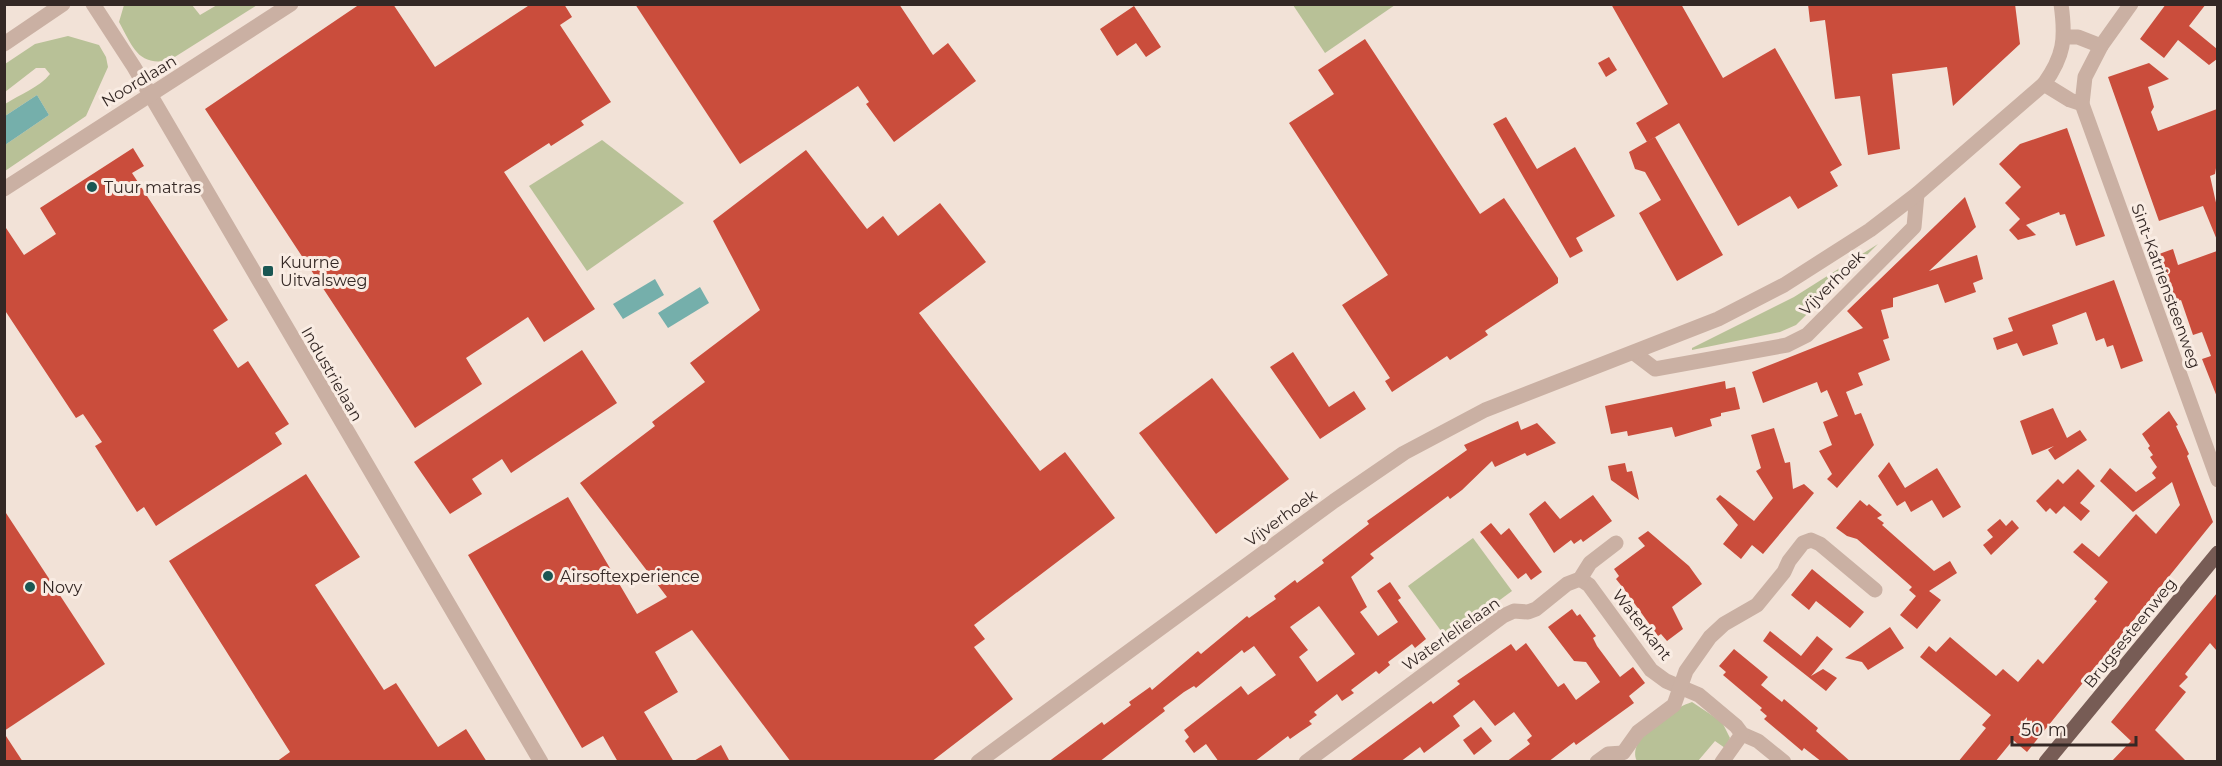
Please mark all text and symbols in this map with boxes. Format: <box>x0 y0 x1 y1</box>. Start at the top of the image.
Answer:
street label: Noordlaan <box>98 51 180 111</box>
place label: Tuur matras <box>104 178 201 197</box>
marker: Tuur matras <box>85 180 99 194</box>
street label: Sint-Katriensteenweg <box>2127 201 2205 371</box>
street label: Vijverhoek <box>1796 246 1869 319</box>
place label: Kuurne Uitvalsweg <box>280 253 367 290</box>
marker: Kuurne Uitvalsweg <box>261 264 275 278</box>
street label: Industrielaan <box>297 323 367 425</box>
street label: Vijverhoek <box>1241 485 1321 550</box>
place label: Airsoftexperience <box>560 567 700 586</box>
marker: Airsoftexperience <box>541 569 555 583</box>
street label: Brugsesteenweg <box>2080 574 2180 692</box>
place label: Novy <box>42 578 82 597</box>
marker: Novy <box>23 580 37 594</box>
street label: Waterkant <box>1608 586 1676 665</box>
street label: Waterlelielaan <box>1399 593 1503 675</box>
scale bar <box>2012 709 2136 747</box>
text: 50 m <box>2021 719 2067 741</box>

